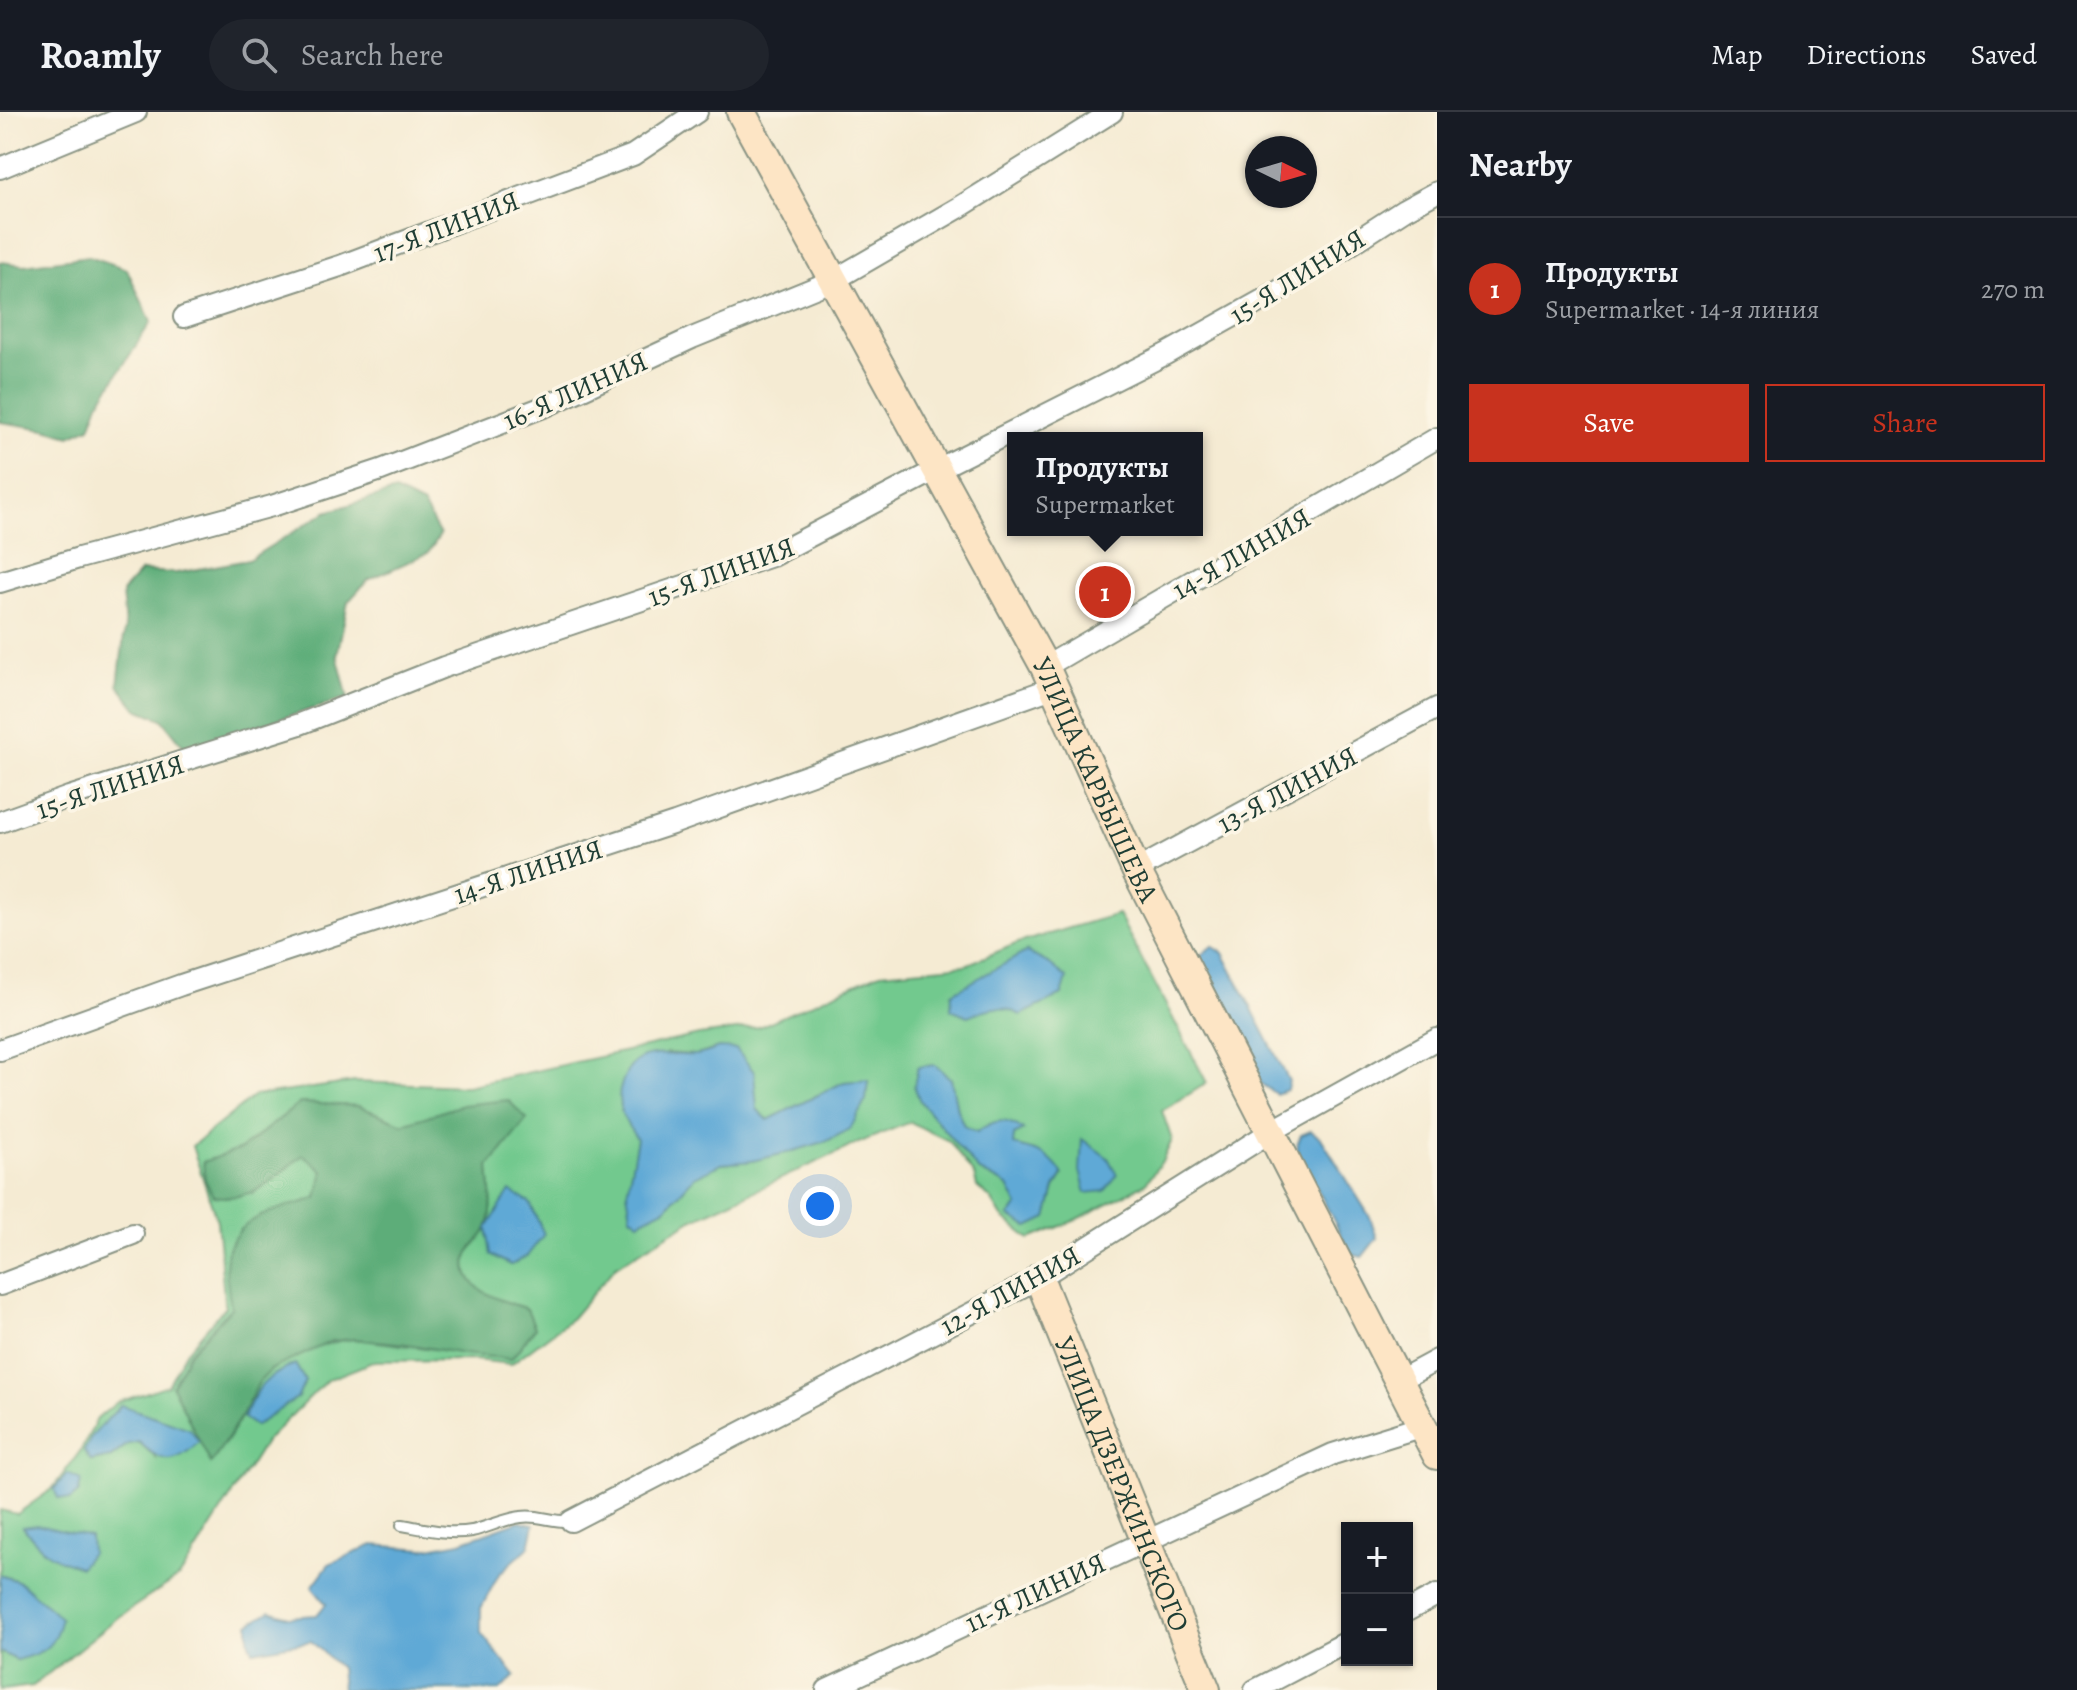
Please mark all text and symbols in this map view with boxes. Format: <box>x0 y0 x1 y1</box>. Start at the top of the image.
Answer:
search box <box>209 19 769 91</box>
text: Roamly <box>40 29 161 81</box>
icon: search <box>237 33 281 77</box>
text: Search here <box>301 35 443 75</box>
text: Map <box>1711 36 1762 74</box>
text: Directions <box>1806 36 1927 74</box>
text: Saved <box>1971 36 2037 74</box>
north arrow <box>1245 136 1317 208</box>
text: Nearby <box>1469 141 1572 188</box>
street label: 17-Я ЛИНИЯ <box>368 182 525 272</box>
street label: 15-Я ЛИНИЯ <box>1222 220 1373 334</box>
text: Продукты <box>1545 252 1679 292</box>
text: 1 <box>1490 272 1500 307</box>
text: 270 m <box>1981 272 2045 307</box>
text: Supermarket · 14-я линия <box>1545 292 1819 327</box>
street label: 16-Я ЛИНИЯ <box>497 342 654 440</box>
button: Save <box>1469 384 1749 462</box>
button: Share <box>1765 384 2045 462</box>
popup <box>1007 432 1203 536</box>
text: Продукты <box>1035 447 1169 487</box>
text: Supermarket <box>1035 487 1175 522</box>
street label: 14-Я ЛИНИЯ <box>1165 499 1318 609</box>
street label: 15-Я ЛИНИЯ <box>643 528 800 616</box>
pin: 1 <box>1079 562 1131 622</box>
street label: УЛИЦА КАРБЫШЕВА <box>1023 650 1168 909</box>
street label: 13-Я ЛИНИЯ <box>1211 737 1364 843</box>
street label: 15-Я ЛИНИЯ <box>31 745 189 829</box>
street label: 14-Я ЛИНИЯ <box>449 830 608 914</box>
your location <box>800 1186 840 1226</box>
street label: 12-Я ЛИНИЯ <box>934 1237 1087 1345</box>
street label: УЛИЦА ДЗЕРЖИНСКОГО <box>1045 1331 1198 1637</box>
map controls <box>1341 1522 1413 1666</box>
button: + <box>1341 1522 1413 1594</box>
street label: 11-Я ЛИНИЯ <box>959 1544 1112 1642</box>
button: − <box>1341 1594 1413 1666</box>

